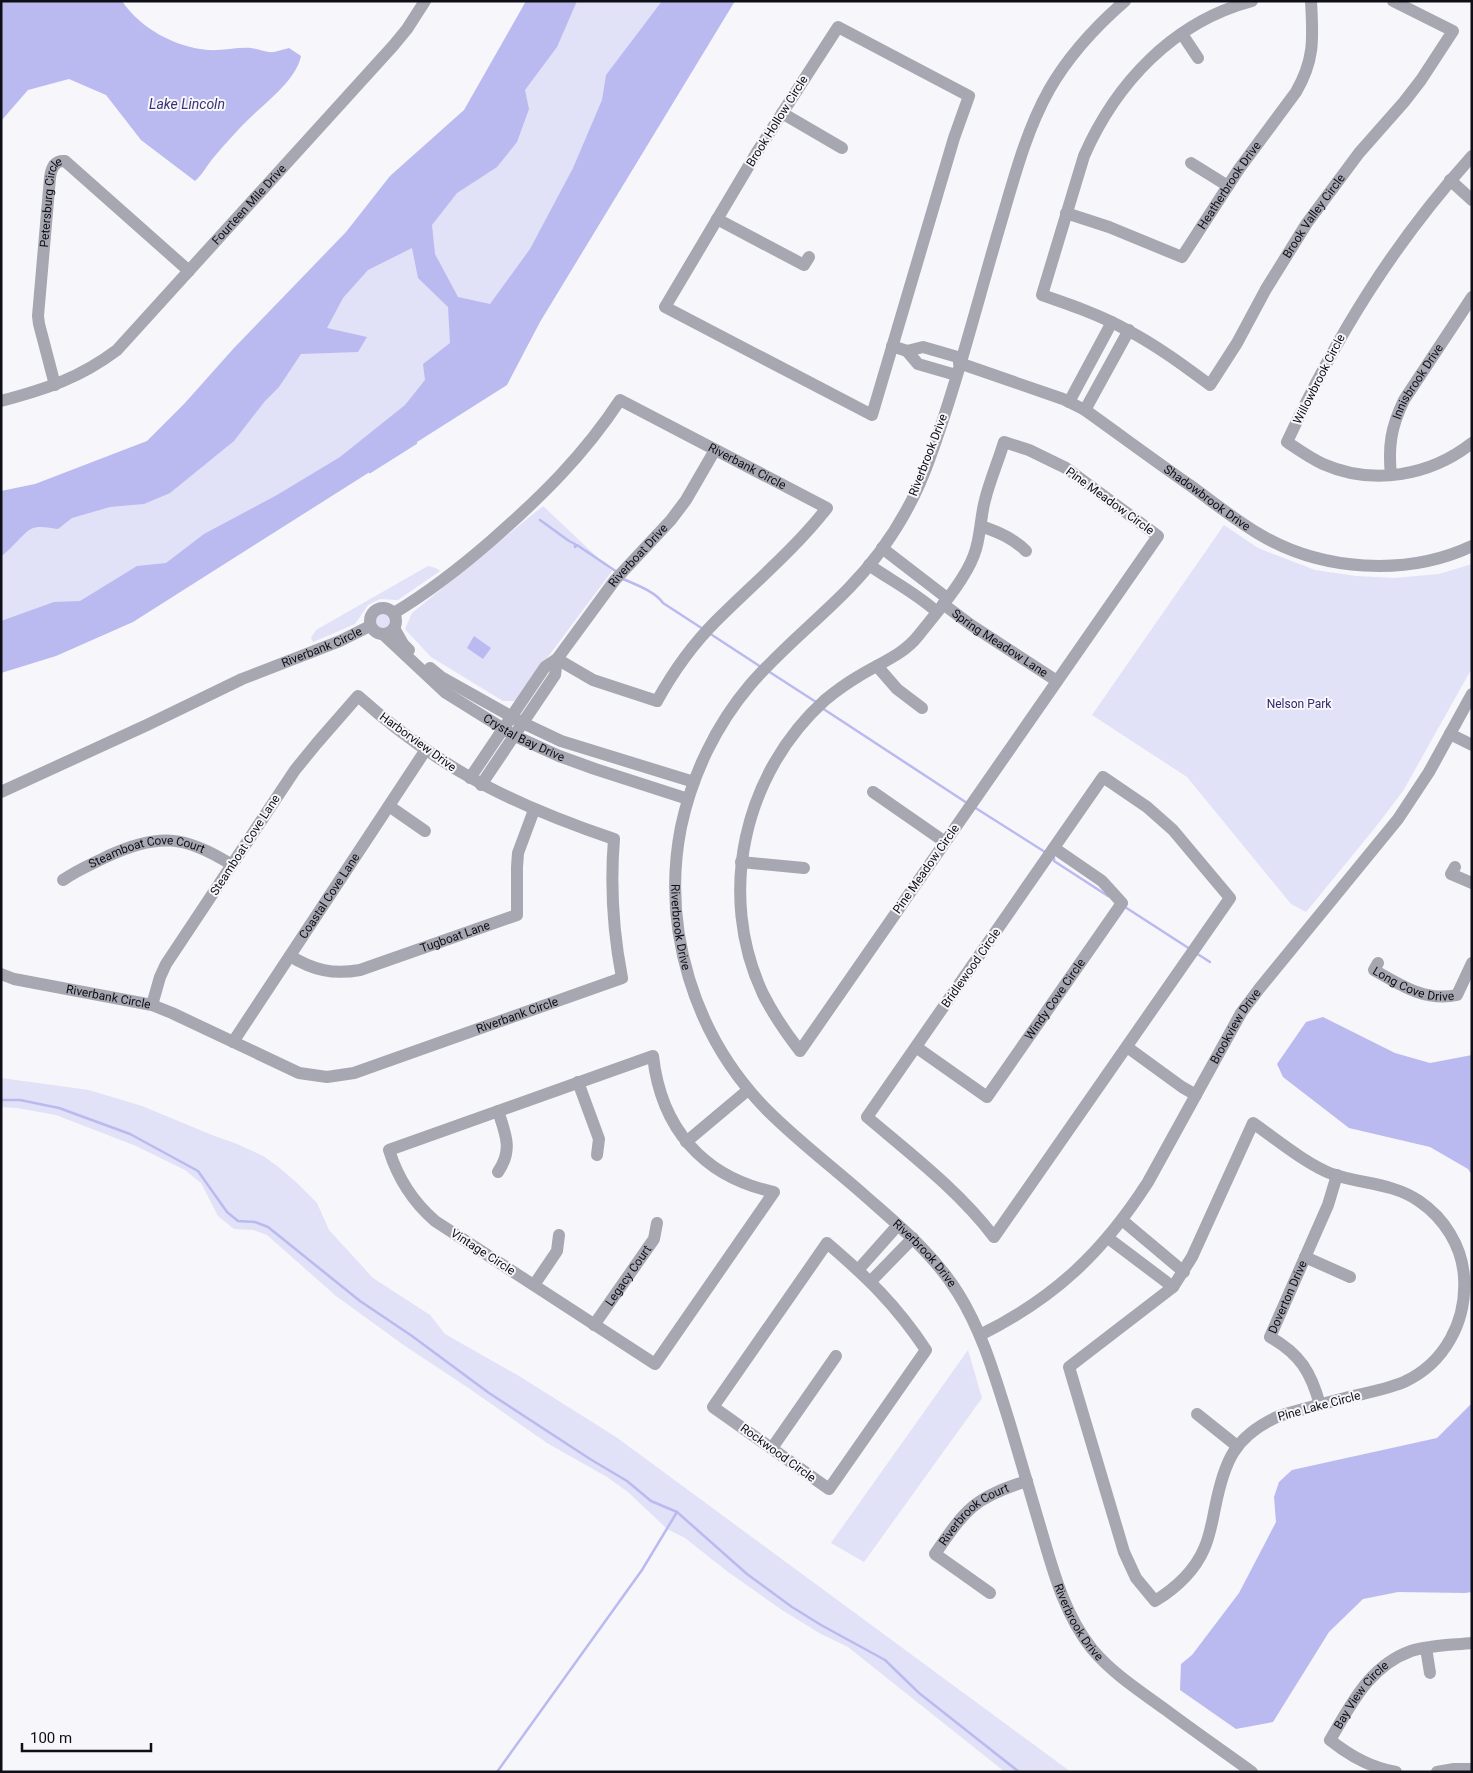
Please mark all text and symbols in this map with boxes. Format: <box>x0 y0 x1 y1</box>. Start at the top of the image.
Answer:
street label: Brook Hollow Circle <box>743 73 811 169</box>
water label: Lake Lincoln <box>149 96 225 112</box>
street label: Heatherbrook Drive <box>1195 139 1264 232</box>
street label: Petersburg Circle <box>37 154 64 248</box>
street label: Fourteen Mile Drive <box>209 162 289 248</box>
street label: Brook Valley Circle <box>1280 171 1348 261</box>
street label: Willowbrook Circle <box>1290 332 1348 426</box>
street label: Innisbrook Drive <box>1390 341 1446 421</box>
street label: Riverbrook Drive <box>906 412 950 498</box>
street label: Riverbank Circle <box>706 440 788 492</box>
street label: Shadowbrook Drive <box>1161 462 1253 534</box>
street label: Pine Meadow Circle <box>1063 464 1157 538</box>
street label: Riverboat Drive <box>605 521 671 590</box>
street label: Spring Meadow Lane <box>949 606 1050 680</box>
street label: Riverbank Circle <box>279 624 364 670</box>
park label: Nelson Park <box>1267 697 1332 711</box>
street label: Harborview Drive <box>377 710 459 774</box>
street label: Crystal Bay Drive <box>481 711 566 764</box>
street label: Steamboat Cove Lane <box>207 792 283 898</box>
street label: Pine Meadow Circle <box>890 822 962 916</box>
street label: Steamboat Cove Court <box>86 833 207 871</box>
street label: Coastal Cove Lane <box>296 851 363 941</box>
street label: Riverbrook Drive <box>668 884 693 972</box>
street label: Tugboat Lane <box>418 918 492 955</box>
street label: Bridlewood Circle <box>939 926 1003 1010</box>
street label: Windy Cove Circle <box>1022 956 1088 1042</box>
street label: Long Cove Drive <box>1370 964 1455 1004</box>
street label: Riverbank Circle <box>65 982 152 1012</box>
street label: Brookview Drive <box>1207 986 1264 1066</box>
street label: Riverbank Circle <box>474 994 560 1036</box>
street label: Riverbrook Drive <box>890 1217 959 1290</box>
street label: Vintage Circle <box>448 1226 518 1278</box>
street label: Legacy Court <box>602 1243 654 1309</box>
street label: Doverton Drive <box>1265 1258 1310 1336</box>
street label: Pine Lake Circle <box>1276 1388 1362 1424</box>
street label: Rockwood Circle <box>738 1421 818 1485</box>
street label: Riverbrook Court <box>936 1481 1011 1548</box>
street label: Riverbrook Drive <box>1051 1582 1106 1664</box>
street label: Bay View Circle <box>1331 1658 1391 1732</box>
scale bar <box>22 1720 151 1752</box>
text: 100 m <box>30 1729 72 1747</box>

